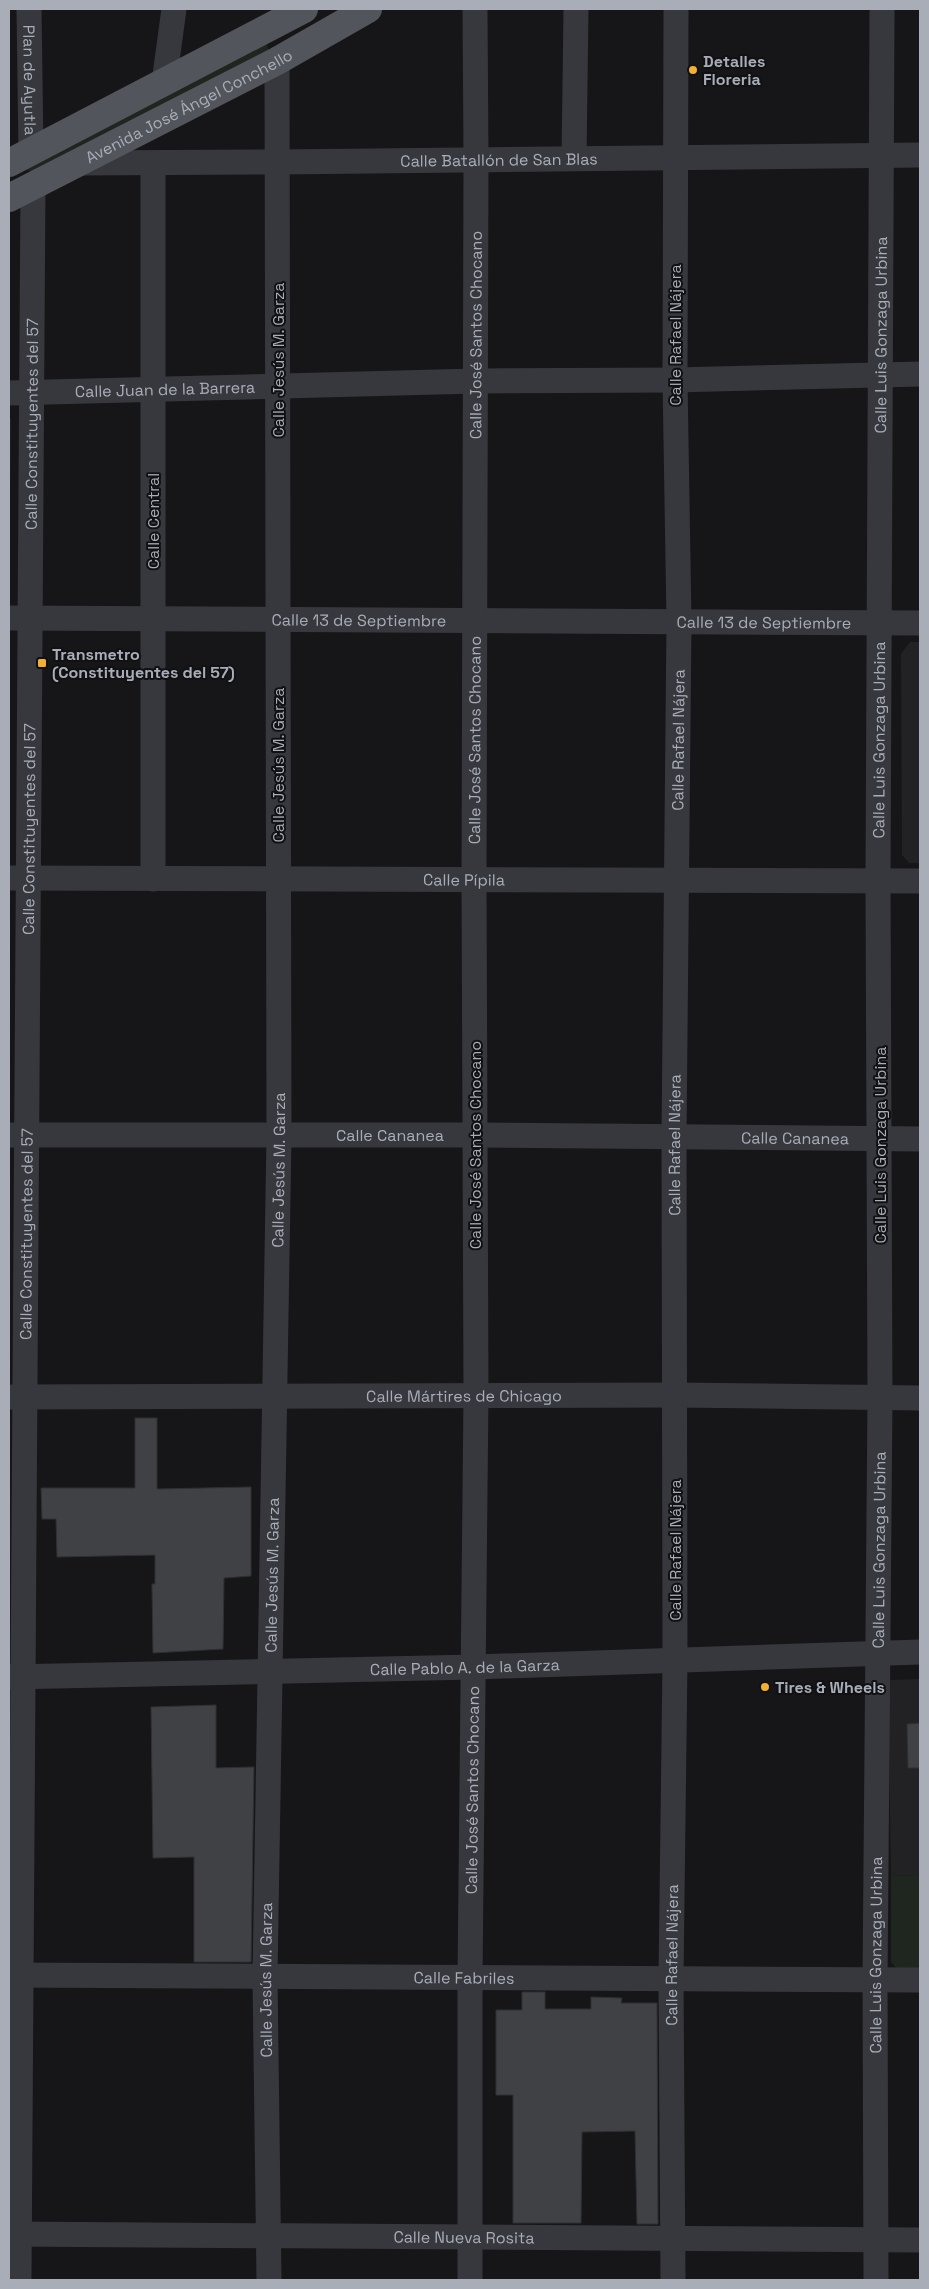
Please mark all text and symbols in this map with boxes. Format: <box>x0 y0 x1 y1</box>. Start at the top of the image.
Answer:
street label: Plan de Ayutla <box>19 25 41 135</box>
street label: Avenida José Ángel Conchello <box>82 44 296 168</box>
place label: Detalles Floreria <box>703 51 765 90</box>
marker: Detalles Floreria <box>687 64 699 76</box>
street label: Calle Batallón de San Blas <box>400 148 598 171</box>
street label: Calle José Santos Chocano <box>465 231 486 439</box>
street label: Calle Luis Gonzaga Urbina <box>870 236 891 434</box>
street label: Calle Rafael Nájera <box>665 264 686 406</box>
street label: Calle Jesús M. Garza <box>268 283 289 437</box>
street label: Calle Constituyentes del 57 <box>20 318 43 530</box>
street label: Calle Juan de la Barrera <box>75 376 255 402</box>
street label: Calle Central <box>143 473 164 569</box>
street label: Calle 13 de Septiembre <box>272 609 446 631</box>
street label: Calle 13 de Septiembre <box>677 611 851 633</box>
street label: Calle José Santos Chocano <box>464 636 485 844</box>
street label: Calle Luis Gonzaga Urbina <box>868 641 890 839</box>
place label: Transmetro (Constituyentes del 57) <box>52 644 235 683</box>
marker: Transmetro (Constituyentes del 57) <box>36 657 48 669</box>
street label: Calle Rafael Nájera <box>667 669 689 811</box>
street label: Calle Jesús M. Garza <box>268 688 289 842</box>
street label: Calle Constituyentes del 57 <box>17 723 40 935</box>
street label: Calle Pípila <box>423 869 505 890</box>
street label: Calle José Santos Chocano <box>465 1041 486 1249</box>
street label: Calle Luis Gonzaga Urbina <box>870 1047 891 1243</box>
street label: Calle Rafael Nájera <box>663 1074 685 1216</box>
street label: Calle Jesús M. Garza <box>267 1093 290 1248</box>
street label: Calle Cananea <box>336 1125 444 1146</box>
street label: Calle Cananea <box>741 1127 849 1149</box>
street label: Calle Constituyentes del 57 <box>15 1128 37 1340</box>
street label: Calle Mártires de Chicago <box>366 1385 562 1406</box>
street label: Calle Luis Gonzaga Urbina <box>867 1451 890 1649</box>
street label: Calle Rafael Nájera <box>665 1479 686 1621</box>
street label: Calle Jesús M. Garza <box>260 1497 283 1653</box>
street label: Calle Pablo A. de la Garza <box>370 1654 560 1680</box>
place label: Tires & Wheels <box>775 1677 885 1698</box>
marker: Tires & Wheels <box>759 1681 771 1693</box>
street label: Calle José Santos Chocano <box>460 1686 484 1894</box>
street label: Calle Luis Gonzaga Urbina <box>864 1856 887 2054</box>
street label: Calle Rafael Nájera <box>660 1884 683 2026</box>
street label: Calle Jesús M. Garza <box>254 1902 277 2058</box>
street label: Calle Fabriles <box>414 1967 514 1988</box>
street label: Calle Nueva Rosita <box>393 2226 535 2248</box>

